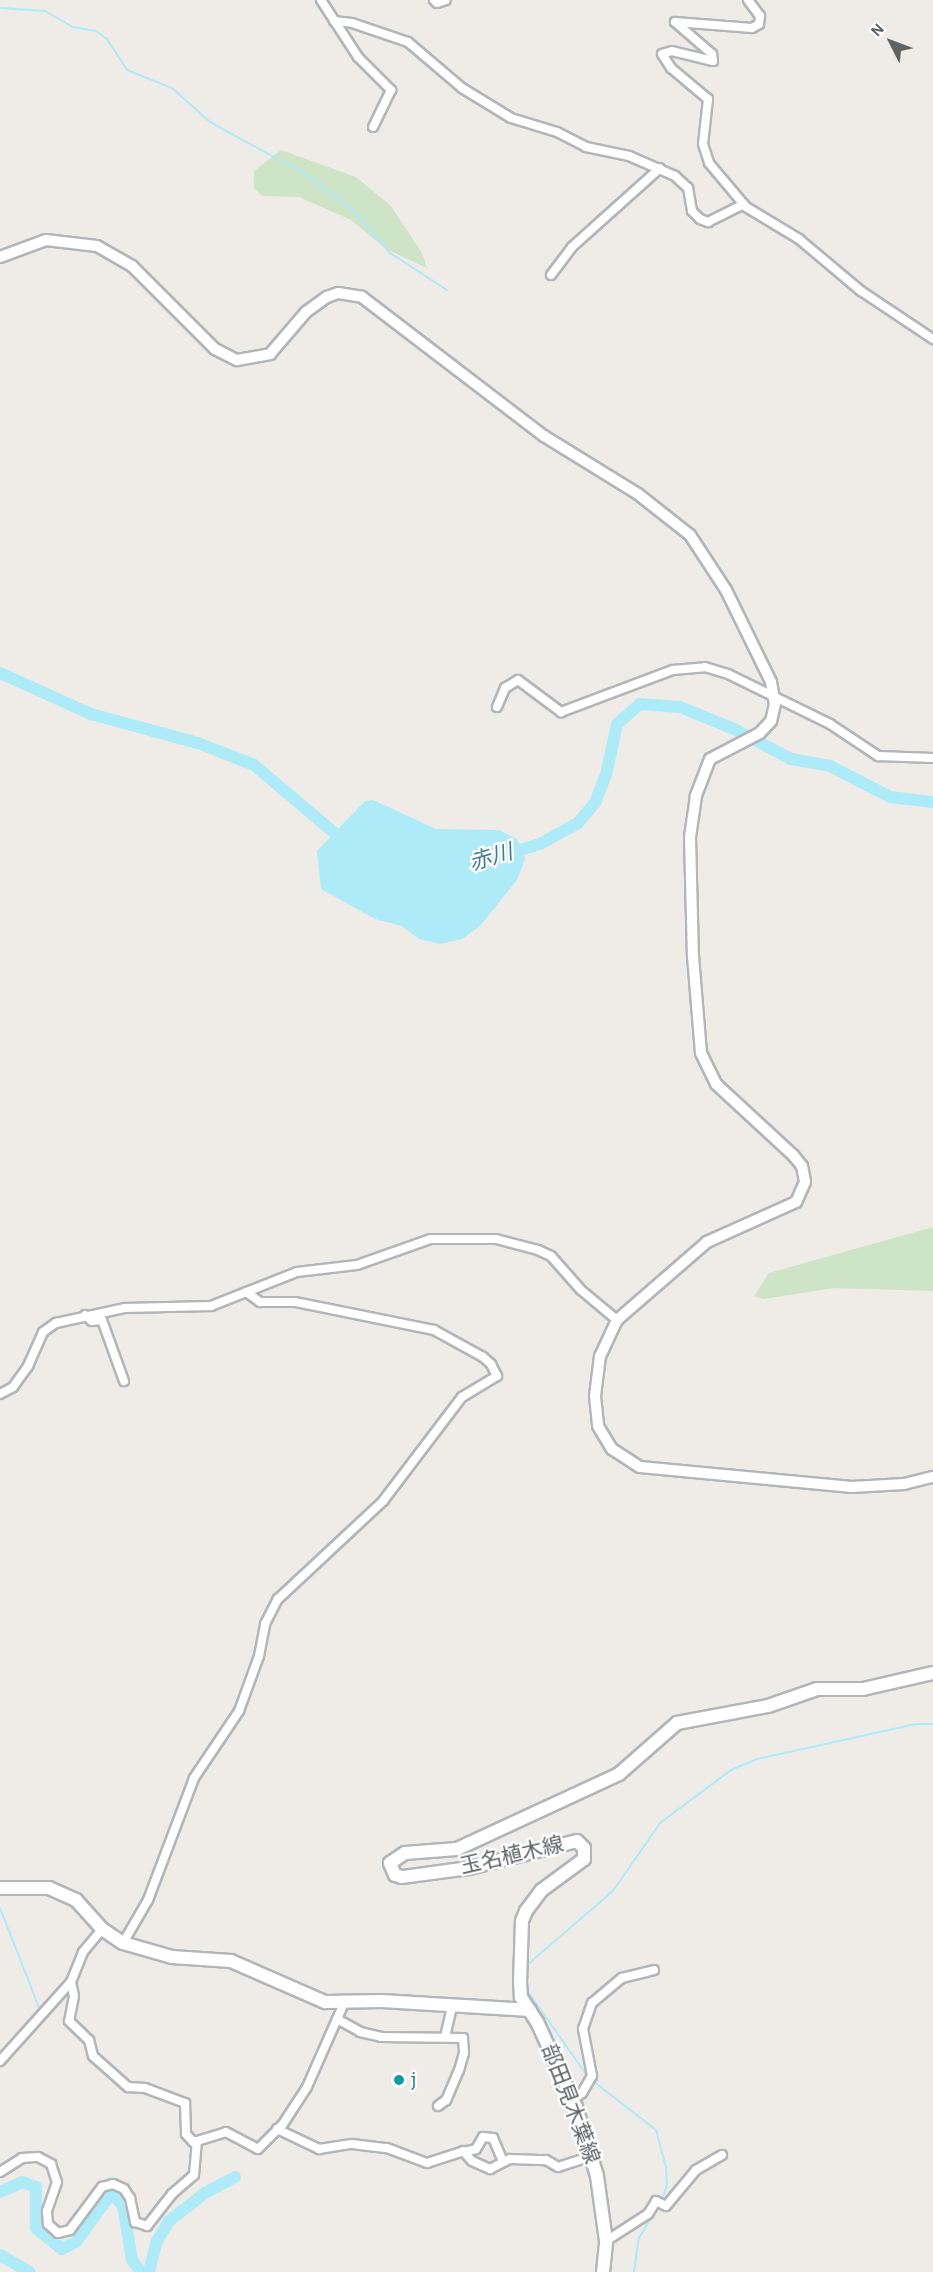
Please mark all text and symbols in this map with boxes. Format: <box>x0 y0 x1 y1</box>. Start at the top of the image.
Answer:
north arrow <box>861 12 921 72</box>
text: N <box>868 20 887 39</box>
water label: 赤川 <box>466 839 516 877</box>
street label: 玉名植木線 <box>458 1832 566 1880</box>
street label: 部田見木葉線 <box>536 2041 604 2167</box>
place label: j <box>411 2067 417 2093</box>
marker: j <box>392 2073 406 2087</box>

